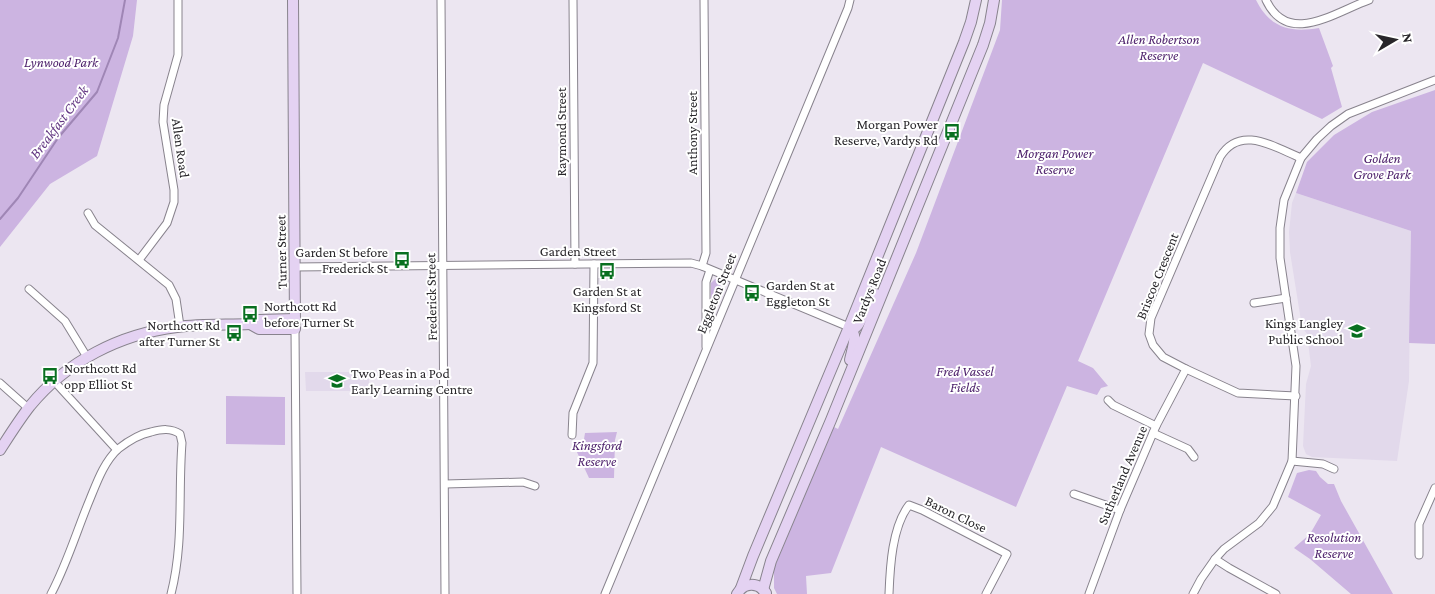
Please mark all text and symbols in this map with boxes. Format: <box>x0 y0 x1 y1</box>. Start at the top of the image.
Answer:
north arrow <box>1370 15 1420 65</box>
park label: Allen Robertson Reserve <box>1117 31 1200 63</box>
text: N <box>1399 32 1417 44</box>
park label: Lynwood Park <box>24 54 99 70</box>
water label: Breakfast Creek <box>26 81 93 162</box>
street label: Raymond Street <box>553 87 569 177</box>
street label: Anthony Street <box>684 91 700 175</box>
place label: Morgan Power Reserve, Vardys Rd <box>834 116 939 148</box>
street label: Allen Road <box>169 117 193 179</box>
bus stop icon: Morgan Power Reserve, Vardys Rd <box>942 122 962 142</box>
park label: Morgan Power Reserve <box>1016 145 1094 177</box>
park label: Golden Grove Park <box>1353 150 1412 182</box>
street label: Turner Street <box>272 214 290 289</box>
street label: Briscoe Crescent <box>1132 230 1182 322</box>
street label: Garden Street <box>540 243 617 259</box>
place label: Garden St before Frederick St <box>295 244 388 276</box>
bus stop icon: Garden St before Frederick St <box>392 250 412 270</box>
street label: Eggleton Street <box>693 250 740 336</box>
street label: Frederick Street <box>422 253 440 341</box>
street label: Vardys Road <box>849 256 890 326</box>
bus stop icon: Garden St at Kingsford St <box>597 261 617 281</box>
place label: Garden St at Eggleton St <box>766 277 835 309</box>
place label: Garden St at Kingsford St <box>573 283 642 315</box>
bus stop icon: Garden St at Eggleton St <box>742 283 762 303</box>
place label: Northcott Rd before Turner St <box>264 298 355 330</box>
bus stop icon: Northcott Rd before Turner St <box>240 304 260 324</box>
place label: Kings Langley Public School <box>1265 315 1344 347</box>
place label: Northcott Rd after Turner St <box>139 317 221 349</box>
school or university icon: Kings Langley Public School <box>1347 321 1367 341</box>
bus stop icon: Northcott Rd after Turner St <box>224 323 244 343</box>
place label: Northcott Rd opp Elliot St <box>64 360 137 392</box>
park label: Fred Vassel Fields <box>936 363 994 395</box>
place label: Two Peas in a Pod Early Learning Centre <box>351 365 473 397</box>
bus stop icon: Northcott Rd opp Elliot St <box>40 366 60 386</box>
school or university icon: Two Peas in a Pod Early Learning Centre <box>327 371 347 391</box>
street label: Sutherland Avenue <box>1094 423 1150 527</box>
park label: Kingsford Reserve <box>572 437 622 469</box>
street label: Baron Close <box>923 492 989 536</box>
park label: Resolution Reserve <box>1307 529 1361 561</box>

